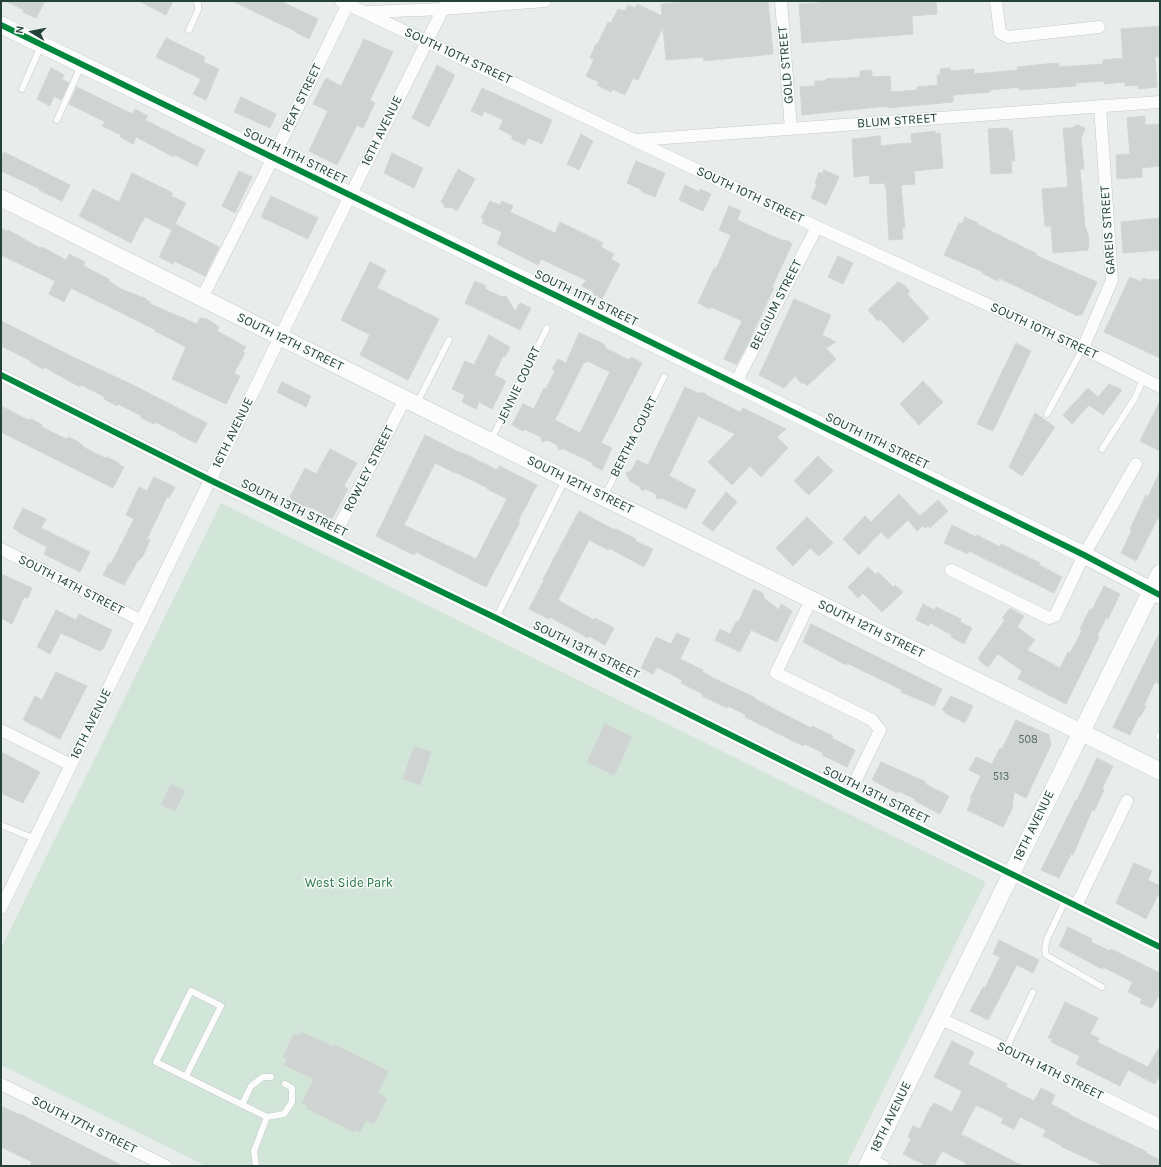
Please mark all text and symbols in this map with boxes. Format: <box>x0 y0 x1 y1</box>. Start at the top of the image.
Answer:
north arrow <box>12 12 52 52</box>
street label: SOUTH 10TH STREET <box>402 24 514 88</box>
text: N <box>13 25 27 35</box>
street label: GOLD STREET <box>775 25 797 105</box>
street label: PEAT STREET <box>279 61 325 135</box>
street label: 16TH AVENUE <box>358 93 406 169</box>
street label: BLUM STREET <box>856 110 938 132</box>
street label: SOUTH 11TH STREET <box>241 124 349 188</box>
street label: SOUTH 10TH STREET <box>694 163 806 227</box>
street label: GAREIS STREET <box>1097 185 1119 275</box>
street label: BELGIUM STREET <box>746 257 806 353</box>
street label: SOUTH 11TH STREET <box>532 266 640 330</box>
street label: SOUTH 10TH STREET <box>988 299 1100 363</box>
street label: SOUTH 12TH STREET <box>234 309 346 375</box>
street label: JENNIE COURT <box>494 344 544 426</box>
street label: BERTHA COURT <box>607 394 661 480</box>
street label: 16TH AVENUE <box>209 395 257 471</box>
street label: SOUTH 11TH STREET <box>823 409 931 473</box>
street label: ROWLEY STREET <box>340 423 398 515</box>
street label: SOUTH 12TH STREET <box>524 452 636 518</box>
street label: SOUTH 13TH STREET <box>238 475 350 541</box>
street label: SOUTH 14TH STREET <box>16 552 126 618</box>
street label: SOUTH 12TH STREET <box>815 596 927 662</box>
street label: SOUTH 13TH STREET <box>530 617 642 683</box>
street label: 16TH AVENUE <box>67 686 115 762</box>
house number: 508 <box>1018 733 1038 747</box>
street label: SOUTH 13TH STREET <box>820 762 932 828</box>
house number: 513 <box>993 770 1009 784</box>
street label: 18TH AVENUE <box>1010 788 1058 864</box>
park label: West Side Park <box>305 875 393 891</box>
street label: SOUTH 14TH STREET <box>994 1038 1106 1104</box>
street label: 18TH AVENUE <box>867 1079 915 1155</box>
street label: SOUTH 17TH STREET <box>29 1093 139 1157</box>

